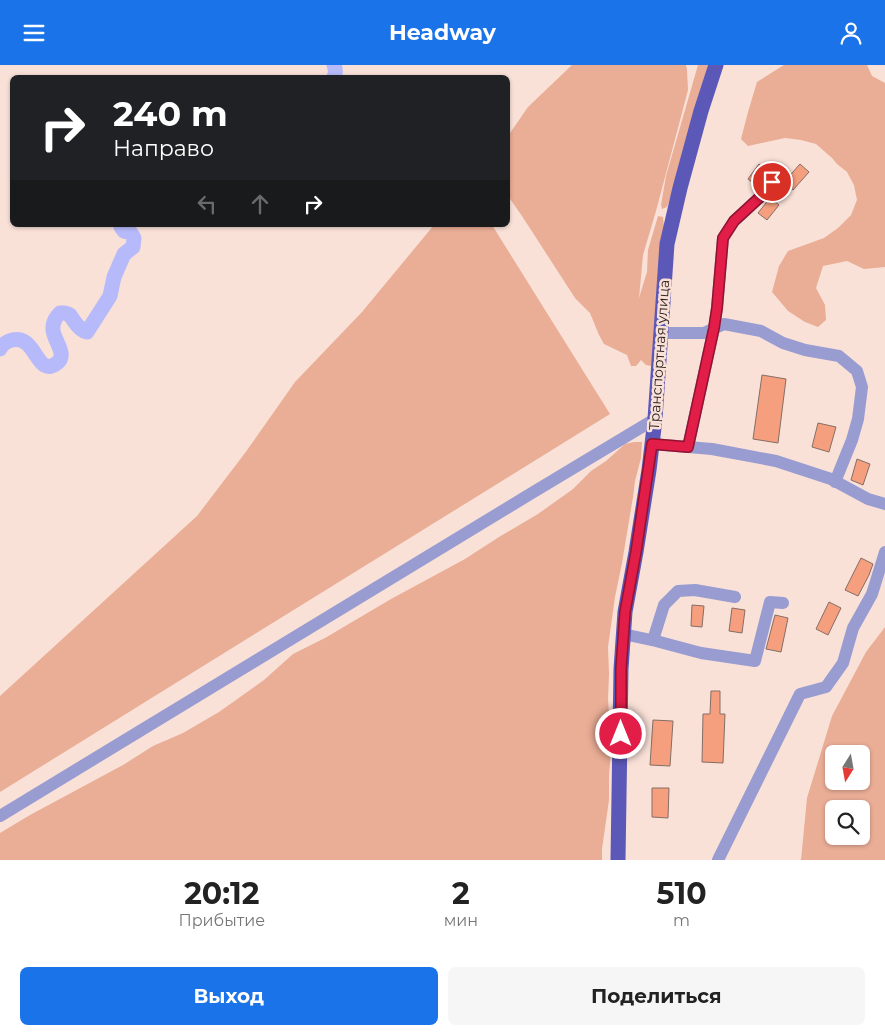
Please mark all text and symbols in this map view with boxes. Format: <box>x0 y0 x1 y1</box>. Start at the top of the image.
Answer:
icon: menu <box>20 19 48 47</box>
text: Headway <box>389 19 496 46</box>
icon: person <box>837 19 865 47</box>
text: 240 m <box>113 92 228 135</box>
icon: right <box>30 95 95 160</box>
text: Направо <box>113 135 214 162</box>
pin <box>751 161 793 203</box>
icon: arrive <box>758 168 786 196</box>
icon: left <box>193 190 221 218</box>
icon: ahead <box>246 190 274 218</box>
icon: right <box>299 190 327 218</box>
street label: Транспортная улица <box>645 279 673 431</box>
position arrow <box>594 707 646 759</box>
north arrow <box>825 745 870 790</box>
map controls <box>825 745 870 845</box>
button: search <box>825 800 870 845</box>
text: 20:12 <box>184 875 260 912</box>
text: 2 <box>452 875 470 912</box>
text: 510 <box>657 875 707 912</box>
text: Прибытие <box>178 911 265 930</box>
text: мин <box>444 911 478 930</box>
text: m <box>673 911 690 930</box>
button: Выход <box>20 967 438 1025</box>
button: Поделиться <box>448 967 865 1025</box>

